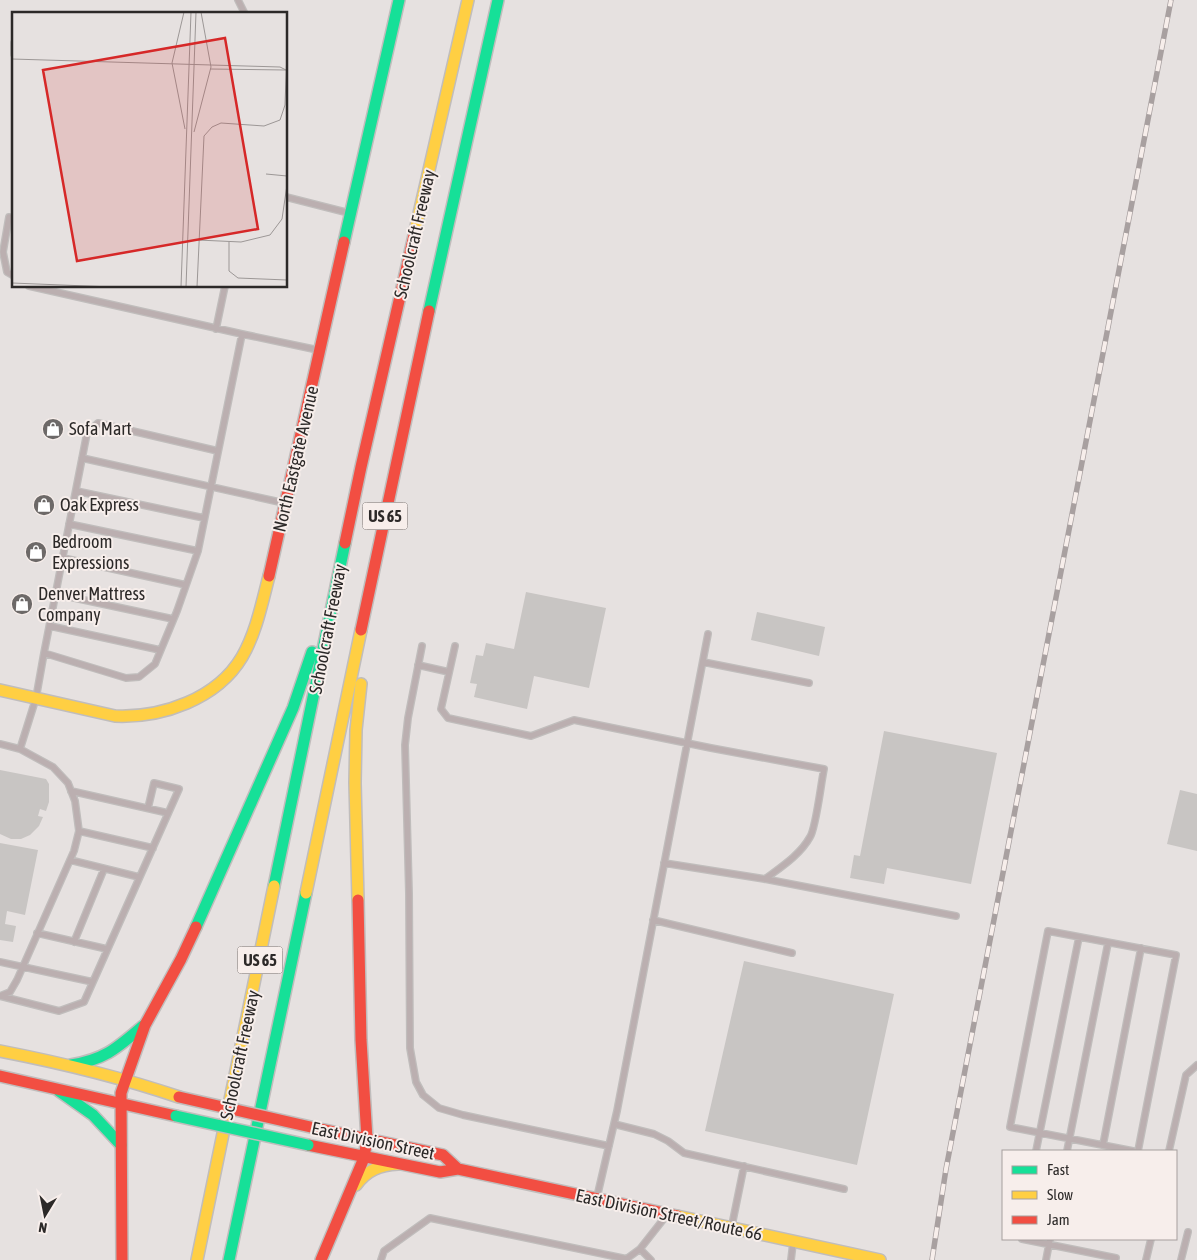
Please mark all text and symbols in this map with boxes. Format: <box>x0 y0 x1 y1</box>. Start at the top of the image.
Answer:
inset map <box>12 12 288 288</box>
street label: Schoolcraft Freeway <box>389 167 440 300</box>
street label: North Eastgate Avenue <box>268 384 323 534</box>
shop icon: Sofa Mart <box>41 417 65 441</box>
place label: Sofa Mart <box>69 418 132 439</box>
shop icon: Oak Express <box>32 493 56 517</box>
place label: Oak Express <box>60 494 139 515</box>
road number: US 65 <box>362 502 408 530</box>
place label: Bedroom Expressions <box>52 531 129 573</box>
shop icon: Bedroom Expressions <box>24 540 48 564</box>
street label: Schoolcraft Freeway <box>305 562 350 696</box>
place label: Denver Mattress Company <box>38 583 145 625</box>
shop icon: Denver Mattress Company <box>10 592 34 616</box>
road number: US 65 <box>238 946 282 974</box>
street label: Schoolcraft Freeway <box>216 988 263 1121</box>
street label: East Division Street <box>310 1117 437 1164</box>
legend <box>1002 1150 1177 1240</box>
text: Fast <box>1047 1161 1069 1178</box>
street label: East Division Street/Route 66 <box>574 1184 764 1245</box>
text: Slow <box>1047 1186 1073 1203</box>
north arrow <box>20 1190 70 1240</box>
text: Jam <box>1047 1211 1070 1228</box>
text: N <box>37 1219 48 1236</box>

